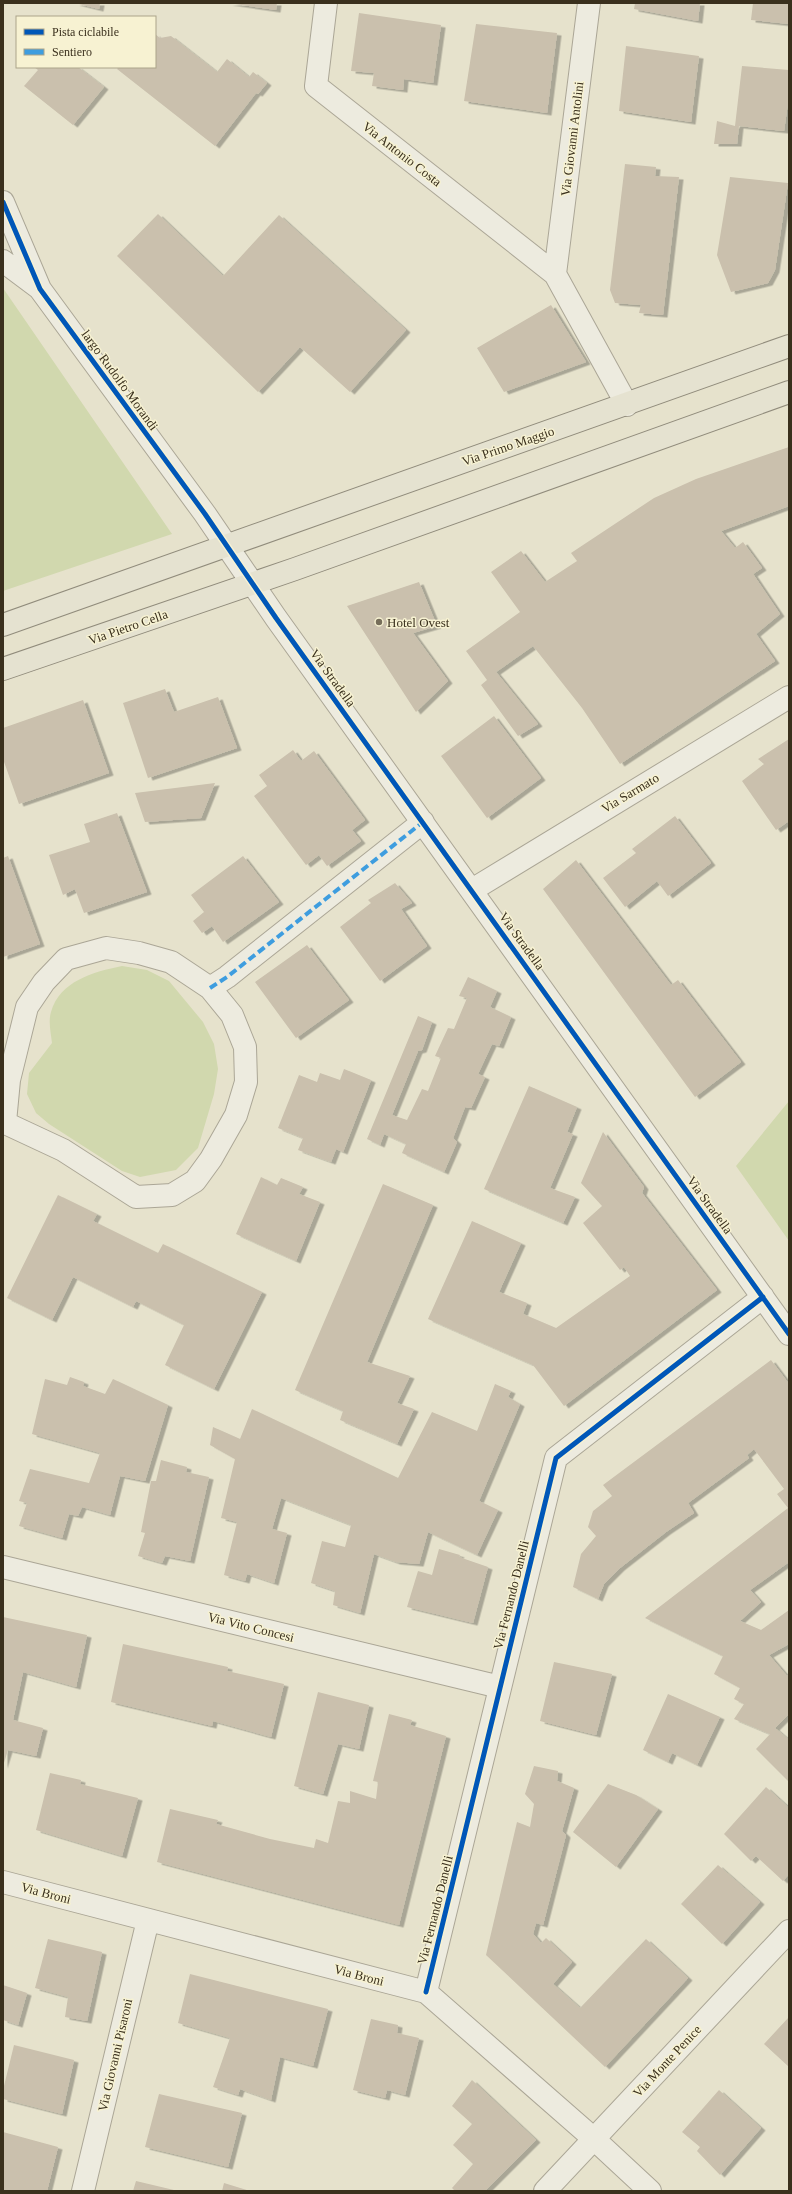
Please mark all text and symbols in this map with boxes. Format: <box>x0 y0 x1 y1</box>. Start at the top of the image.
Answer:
legend <box>16 16 156 68</box>
text: Pista ciclabile <box>52 25 119 39</box>
text: Sentiero <box>52 45 92 59</box>
street label: Via Giovanni Antolini <box>558 80 587 197</box>
street label: Via Antonio Costa <box>360 119 445 190</box>
street label: largo Rudolfo Morandi <box>79 327 162 433</box>
street label: Via Primo Maggio <box>460 423 556 469</box>
street label: Via Pietro Cella <box>86 606 170 648</box>
place label: Hotel Ovest <box>387 615 450 630</box>
marker: Hotel Ovest <box>374 617 384 627</box>
street label: Via Stradella <box>307 646 359 710</box>
street label: Via Sarmato <box>598 770 662 816</box>
street label: Via Stradella <box>496 909 548 973</box>
street label: Via Stradella <box>684 1173 736 1237</box>
street label: Via Fernando Danelli <box>490 1539 532 1651</box>
street label: Via Vito Concesi <box>206 1609 296 1645</box>
street label: Via Fernando Danelli <box>414 1854 456 1966</box>
street label: Via Broni <box>19 1879 73 1907</box>
street label: Via Broni <box>332 1961 386 1989</box>
street label: Via Giovanni Pisaroni <box>95 1997 135 2113</box>
street label: Via Monte Penice <box>630 2022 704 2100</box>

